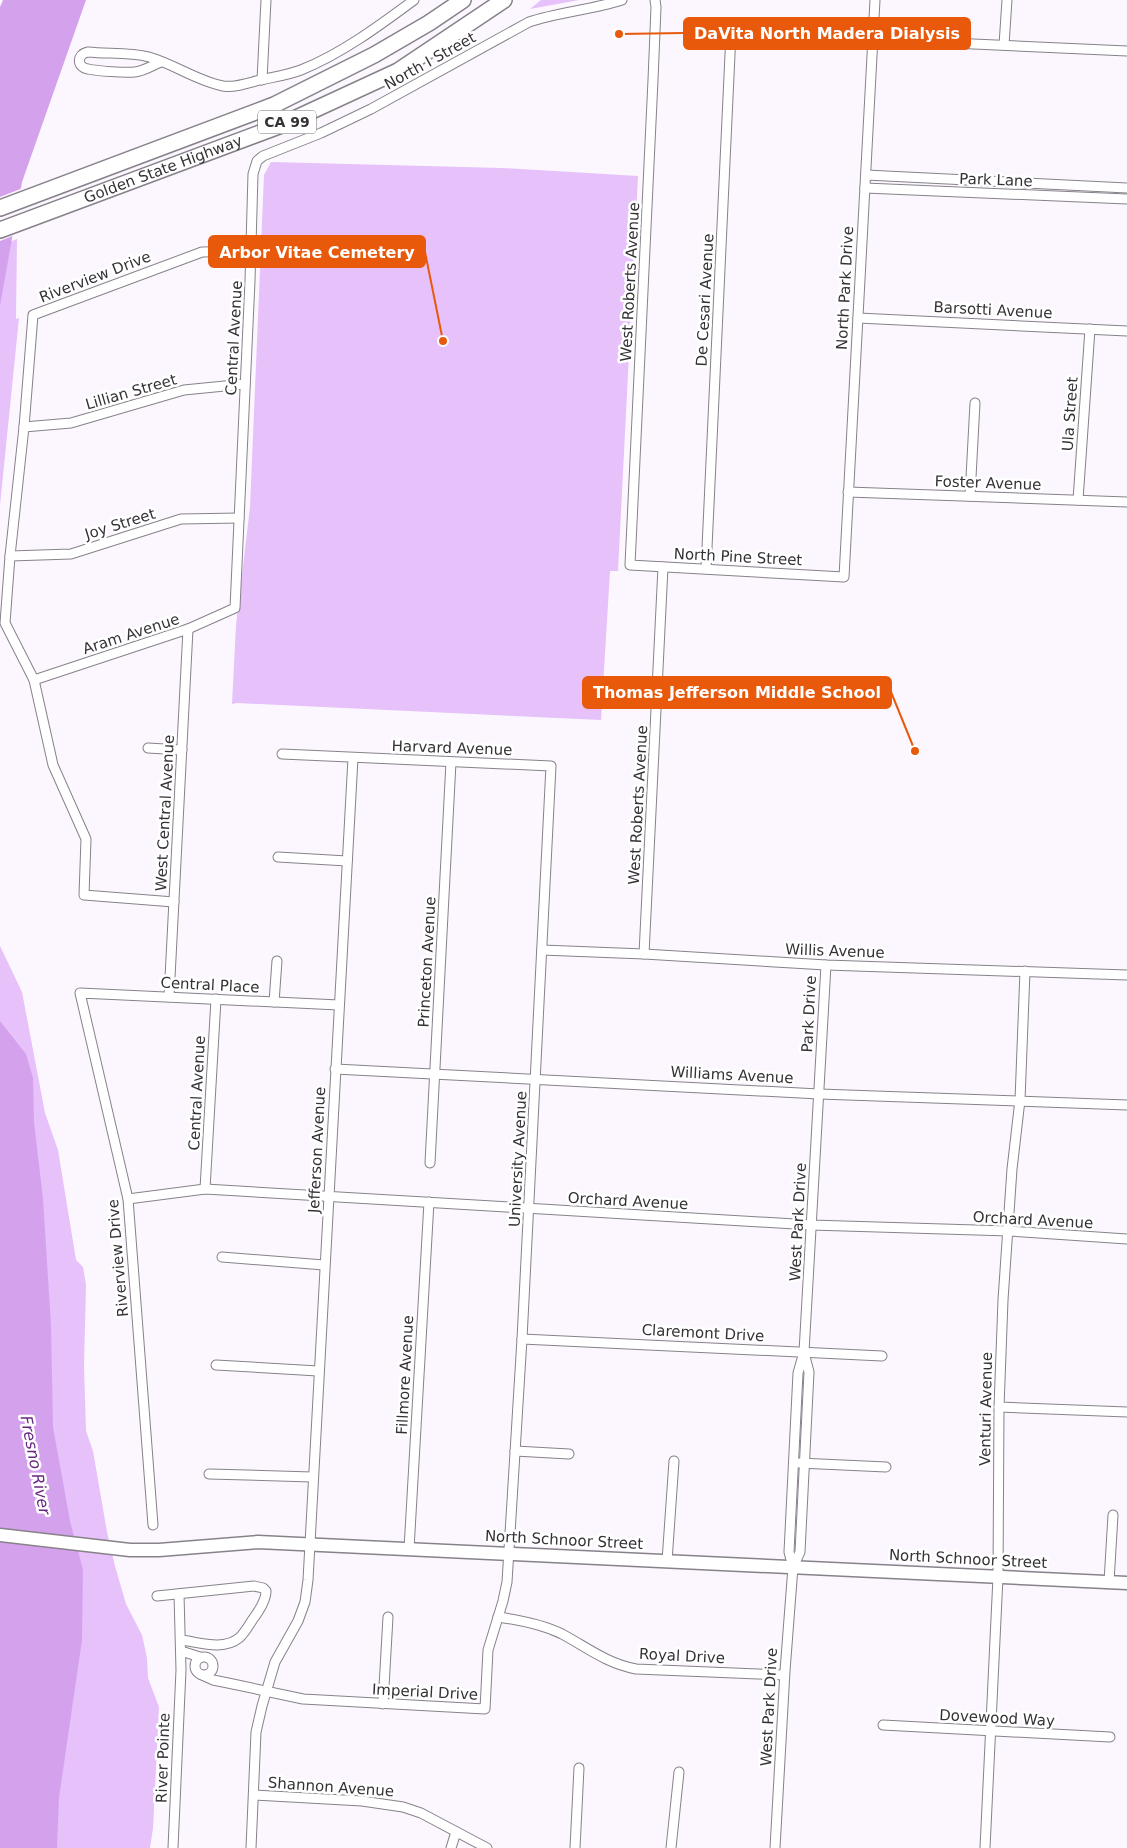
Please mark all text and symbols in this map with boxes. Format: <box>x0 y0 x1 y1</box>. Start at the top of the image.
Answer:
callout: DaVita North Madera Dialysis <box>684 18 970 49</box>
text: DaVita North Madera Dialysis <box>694 24 960 43</box>
street label: North I Street <box>381 28 479 93</box>
road number: CA 99 <box>258 110 316 134</box>
street label: Golden State Highway <box>81 132 245 207</box>
street label: Park Lane <box>959 170 1033 190</box>
street label: West Roberts Avenue <box>617 202 643 362</box>
street label: North Park Drive <box>833 226 857 350</box>
street label: De Cesari Avenue <box>693 233 717 367</box>
callout: Arbor Vitae Cemetery <box>209 236 425 267</box>
text: Arbor Vitae Cemetery <box>219 243 415 262</box>
street label: Riverview Drive <box>37 247 153 307</box>
street label: Central Avenue <box>222 280 246 396</box>
street label: Barsotti Avenue <box>933 298 1053 322</box>
street label: Lillian Street <box>83 370 179 414</box>
street label: Ula Street <box>1058 376 1082 452</box>
street label: Foster Avenue <box>934 472 1042 494</box>
street label: Joy Street <box>82 505 158 544</box>
street label: North Pine Street <box>673 545 803 569</box>
street label: Aram Avenue <box>80 610 182 658</box>
callout: Thomas Jefferson Middle School <box>583 677 891 708</box>
text: Thomas Jefferson Middle School <box>593 683 881 702</box>
street label: West Roberts Avenue <box>625 725 651 885</box>
street label: West Central Avenue <box>152 734 178 892</box>
street label: Harvard Avenue <box>391 737 513 759</box>
street label: Princeton Avenue <box>415 896 439 1028</box>
street label: Willis Avenue <box>785 940 885 962</box>
street label: Central Place <box>160 973 260 997</box>
street label: Park Drive <box>798 975 820 1053</box>
street label: Central Avenue <box>185 1035 209 1151</box>
street label: Williams Avenue <box>670 1063 794 1087</box>
street label: Jefferson Avenue <box>305 1086 329 1215</box>
street label: University Avenue <box>505 1091 531 1227</box>
street label: West Park Drive <box>786 1162 810 1282</box>
street label: Orchard Avenue <box>567 1189 689 1213</box>
street label: Riverview Drive <box>104 1198 132 1318</box>
street label: Orchard Avenue <box>972 1208 1094 1232</box>
street label: Fillmore Avenue <box>393 1315 417 1435</box>
street label: Claremont Drive <box>641 1321 765 1345</box>
street label: Venturi Avenue <box>976 1352 996 1466</box>
water label: Fresno River <box>17 1414 55 1518</box>
street label: North Schnoor Street <box>484 1527 644 1553</box>
street label: North Schnoor Street <box>888 1546 1048 1572</box>
street label: Royal Drive <box>639 1645 725 1667</box>
street label: West Park Drive <box>757 1647 781 1767</box>
street label: Imperial Drive <box>371 1680 479 1704</box>
street label: Dovewood Way <box>939 1706 1055 1730</box>
street label: River Pointe <box>152 1713 174 1803</box>
street label: Shannon Avenue <box>267 1774 395 1800</box>

